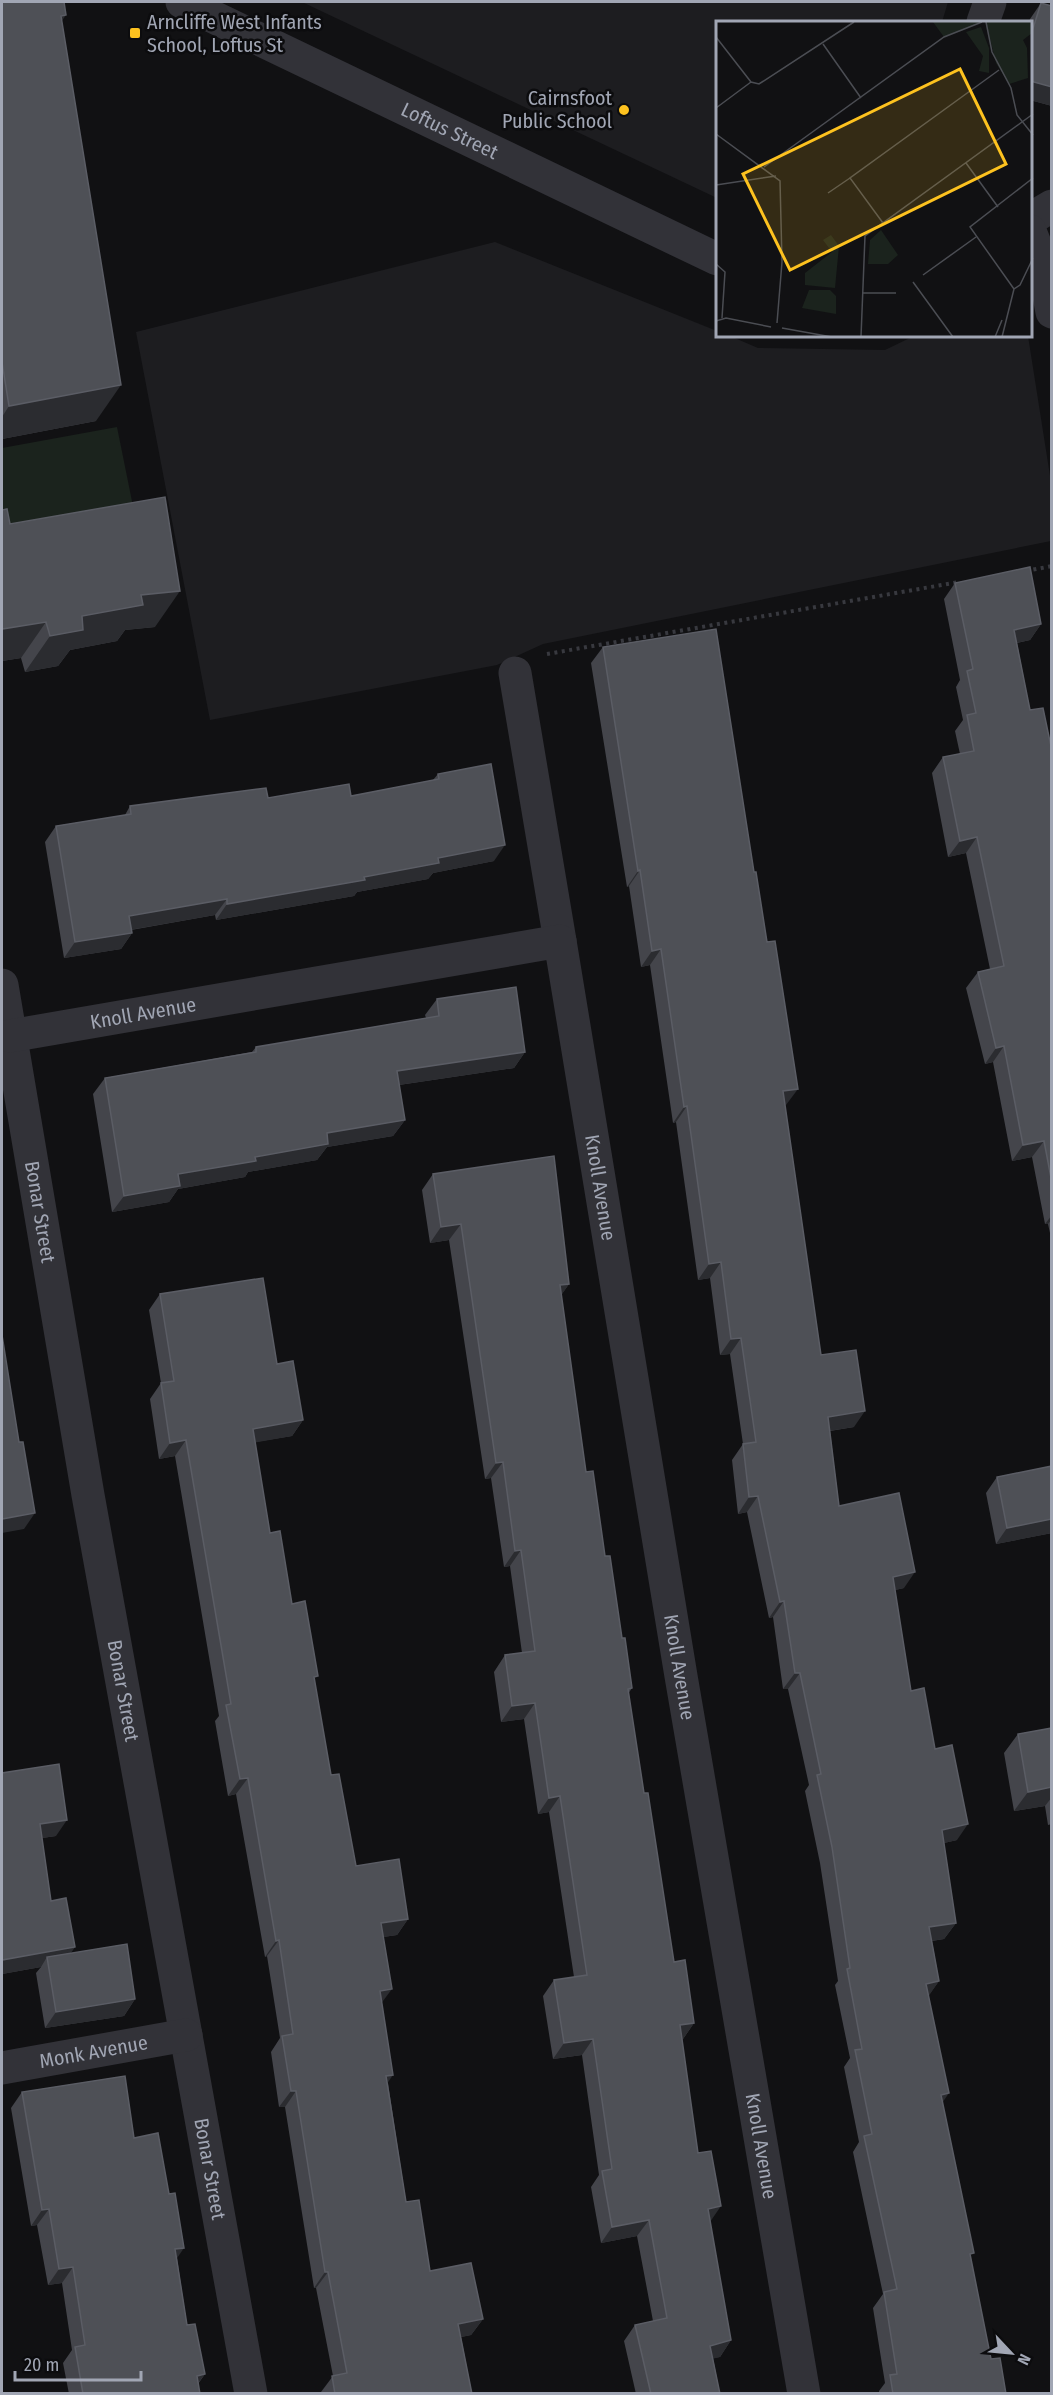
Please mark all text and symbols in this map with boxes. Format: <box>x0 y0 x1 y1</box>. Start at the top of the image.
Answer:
place label: Arncliffe West Infants School, Loftus St <box>147 10 322 57</box>
inset map <box>716 21 1032 338</box>
marker: Arncliffe West Infants School, Loftus St <box>128 26 142 40</box>
place label: Cairnsfoot Public School <box>502 86 612 133</box>
street label: Loftus Street <box>397 97 502 164</box>
marker: Cairnsfoot Public School <box>617 103 631 117</box>
street label: Knoll Avenue <box>88 992 198 1034</box>
street label: Knoll Avenue <box>580 1133 621 1242</box>
street label: Bonar Street <box>20 1159 61 1265</box>
street label: Knoll Avenue <box>659 1612 700 1722</box>
street label: Bonar Street <box>102 1638 145 1744</box>
street label: Monk Avenue <box>38 2030 150 2073</box>
street label: Knoll Avenue <box>741 2091 782 2201</box>
street label: Bonar Street <box>189 2116 231 2222</box>
north arrow <box>981 2323 1041 2383</box>
scale bar <box>15 2344 141 2382</box>
text: N <box>1013 2351 1035 2368</box>
text: 20 m <box>24 2354 59 2376</box>

